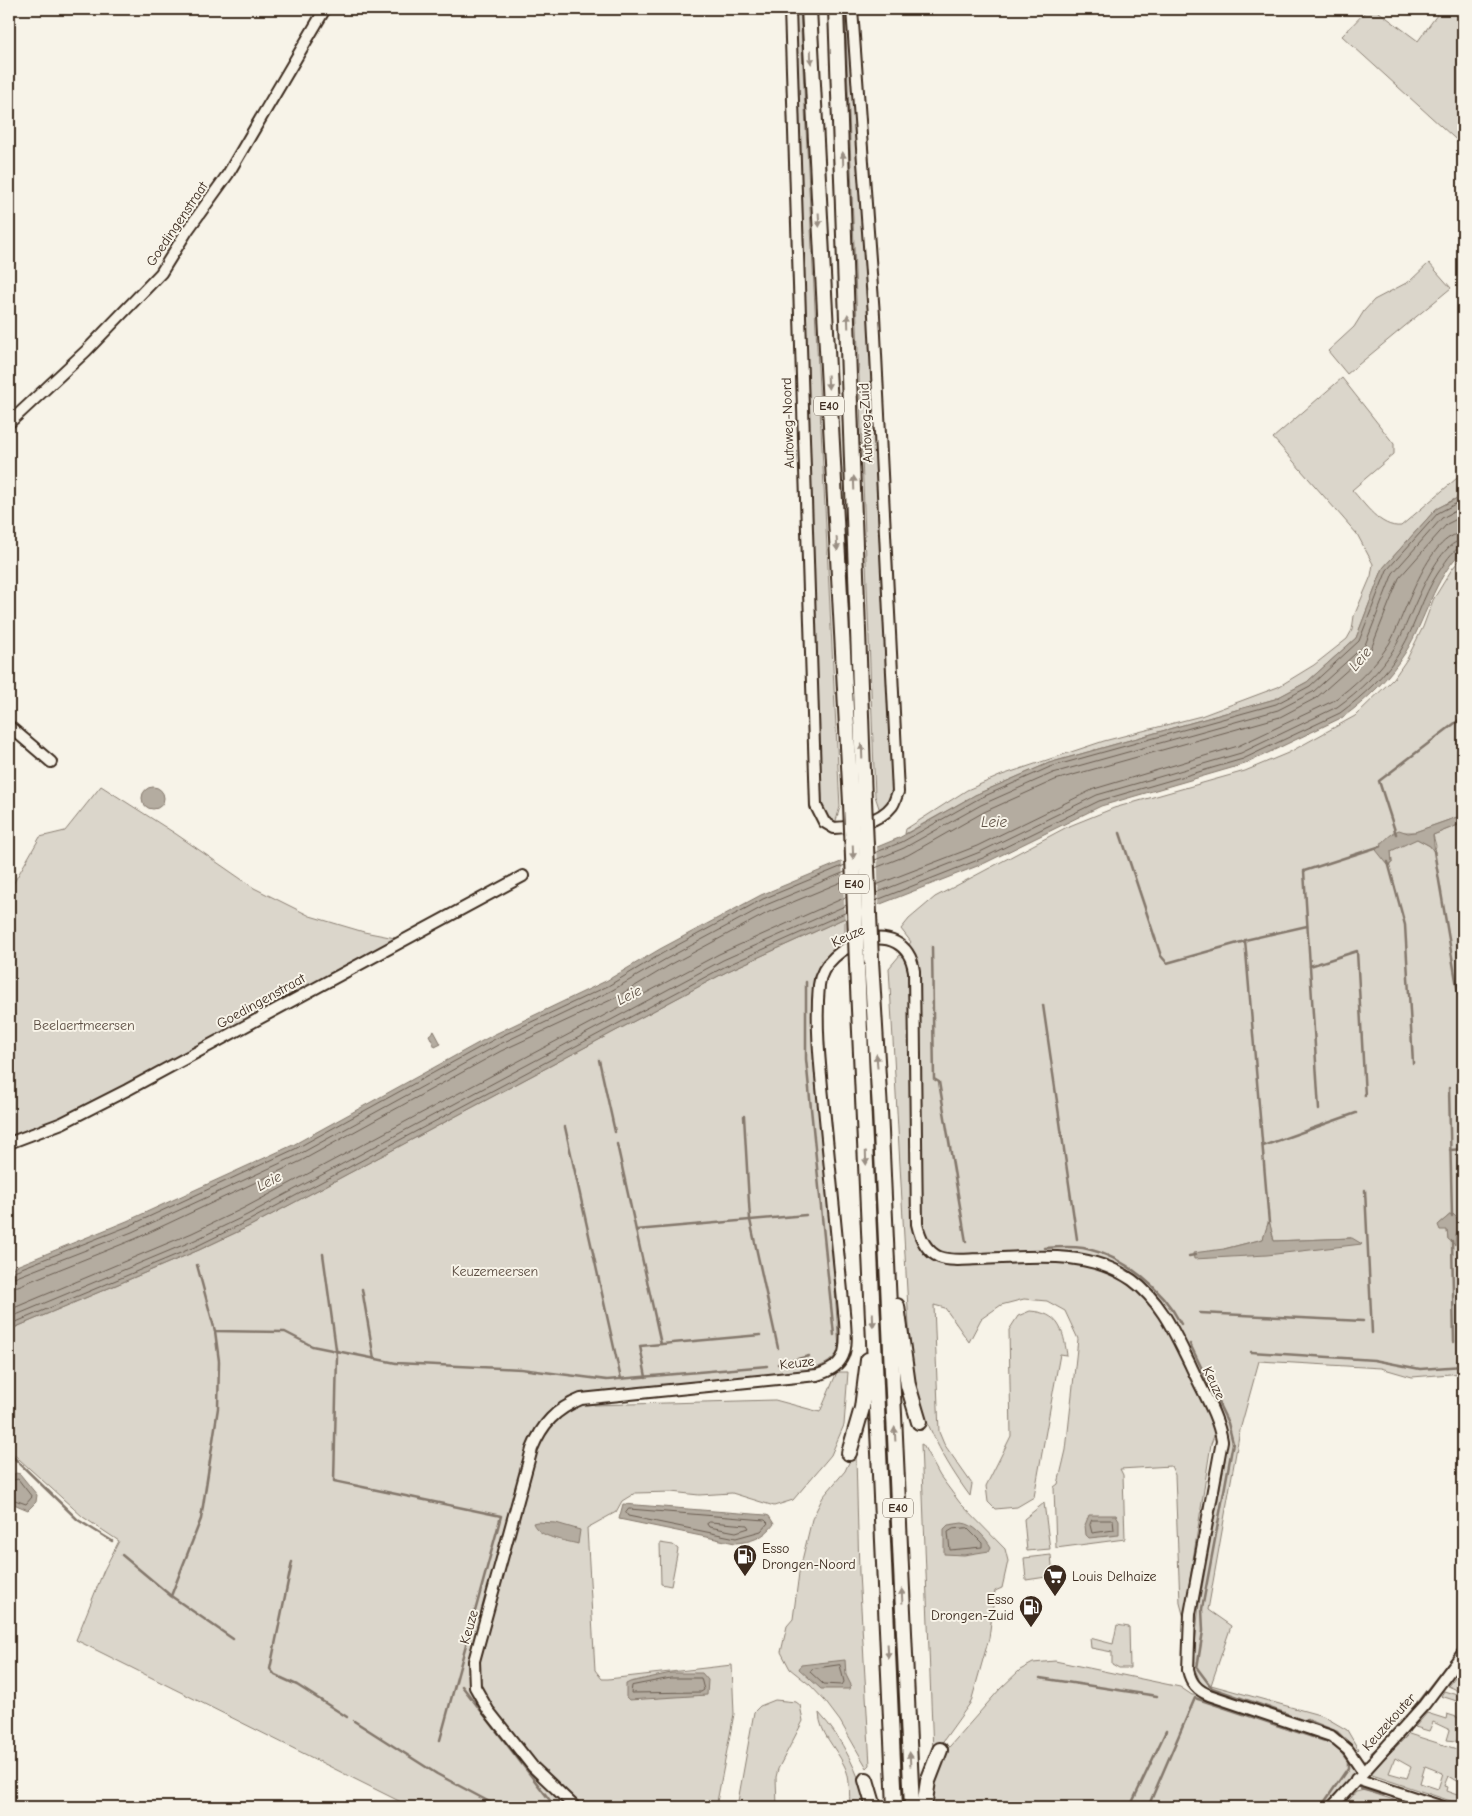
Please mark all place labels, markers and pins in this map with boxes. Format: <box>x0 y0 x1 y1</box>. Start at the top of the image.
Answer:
place label: Esso Drongen-Noord <box>762 1540 856 1573</box>
fuel station icon: Esso Drongen-Noord <box>732 1543 758 1577</box>
supermarket icon: Louis Delhaize <box>1042 1563 1068 1597</box>
place label: Louis Delhaize <box>1072 1568 1157 1585</box>
place label: Esso Drongen-Zuid <box>931 1591 1014 1624</box>
fuel station icon: Esso Drongen-Zuid <box>1018 1594 1044 1628</box>

